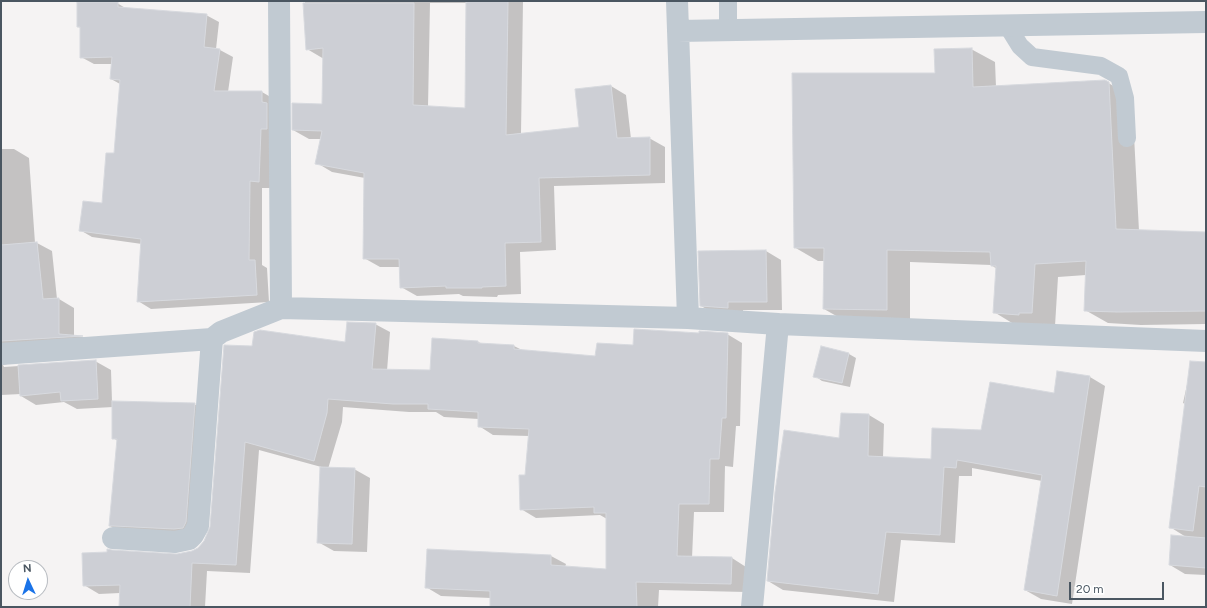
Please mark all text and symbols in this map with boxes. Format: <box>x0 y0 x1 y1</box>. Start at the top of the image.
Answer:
north arrow <box>8 560 48 600</box>
text: N <box>22 562 32 575</box>
scale bar <box>1071 574 1166 600</box>
text: 20 m <box>1076 582 1104 596</box>

